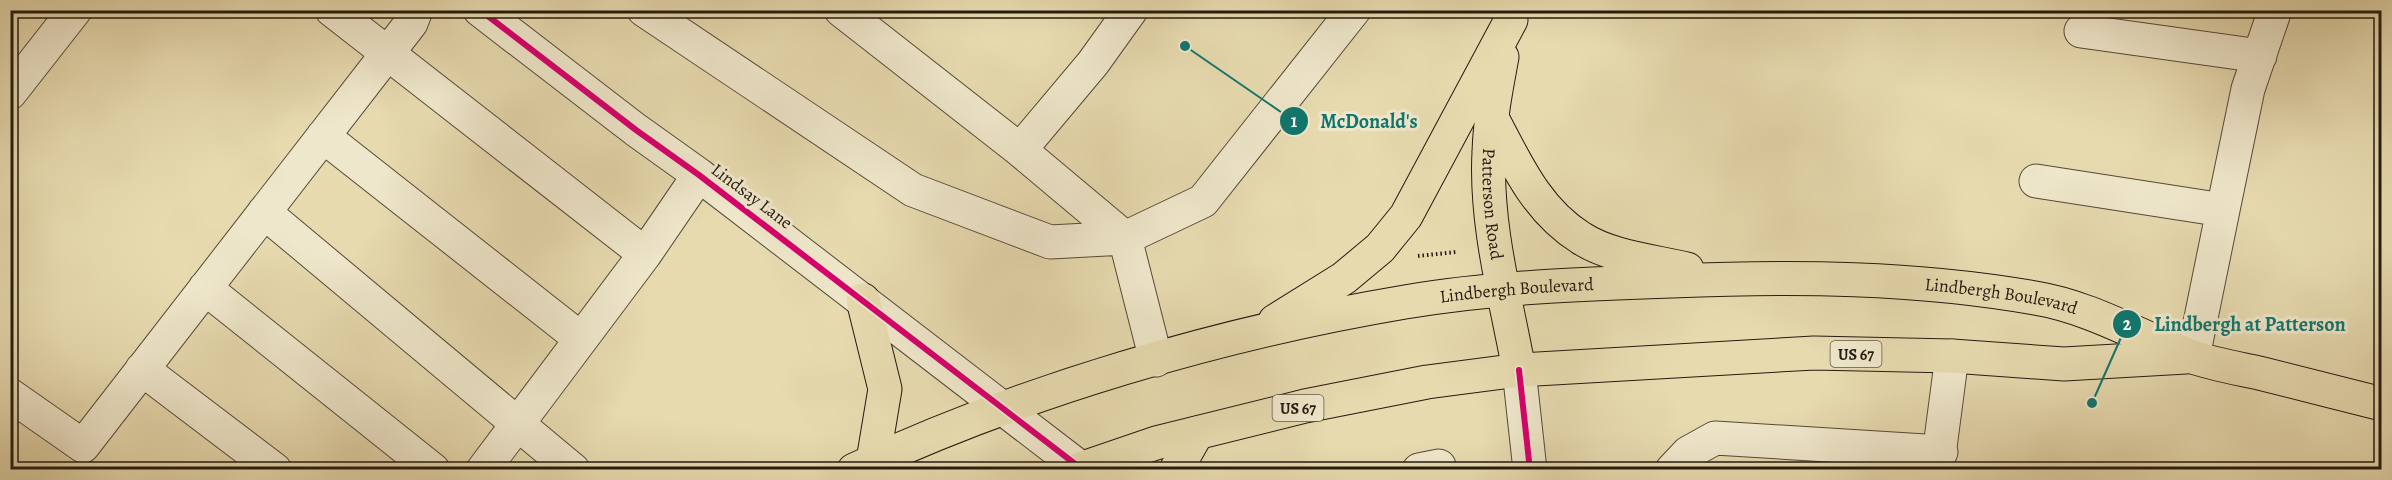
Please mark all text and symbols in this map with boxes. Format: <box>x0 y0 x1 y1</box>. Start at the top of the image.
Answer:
callout: McDonald's <box>1279 102 1430 140</box>
text: McDonald's <box>1320 108 1418 135</box>
text: 1 <box>1291 109 1298 133</box>
street label: Patterson Road <box>1476 147 1509 262</box>
street label: Lindsay Lane <box>706 158 798 234</box>
street label: Lindbergh Boulevard <box>1438 272 1594 309</box>
street label: Lindbergh Boulevard <box>1924 272 2081 320</box>
callout: Lindbergh at Patterson <box>2112 305 2358 343</box>
text: Lindbergh at Patterson <box>2154 311 2346 338</box>
text: 2 <box>2123 312 2132 336</box>
road number: US 67 <box>1830 341 1882 367</box>
road number: US 67 <box>1272 395 1324 421</box>

